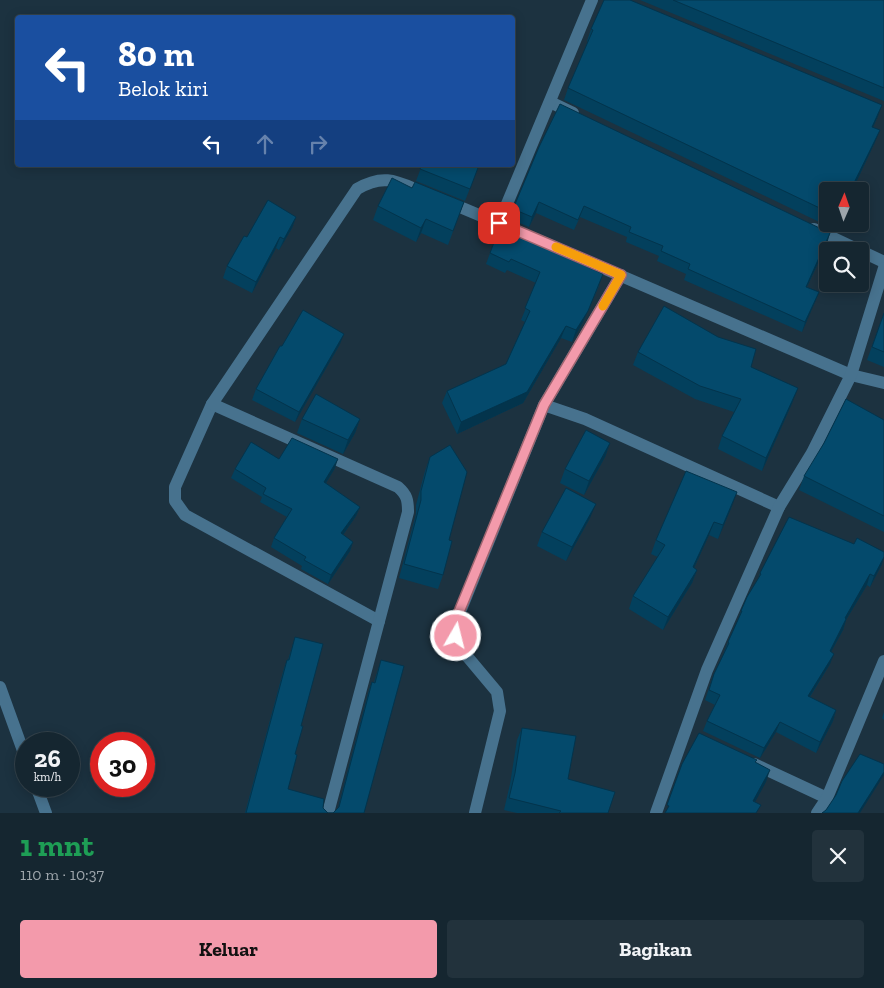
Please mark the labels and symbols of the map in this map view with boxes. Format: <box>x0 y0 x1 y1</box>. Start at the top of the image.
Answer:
north arrow <box>819 182 869 232</box>
pin <box>478 202 520 244</box>
position arrow <box>429 609 481 661</box>
speed limit sign: 30 <box>90 732 155 797</box>

